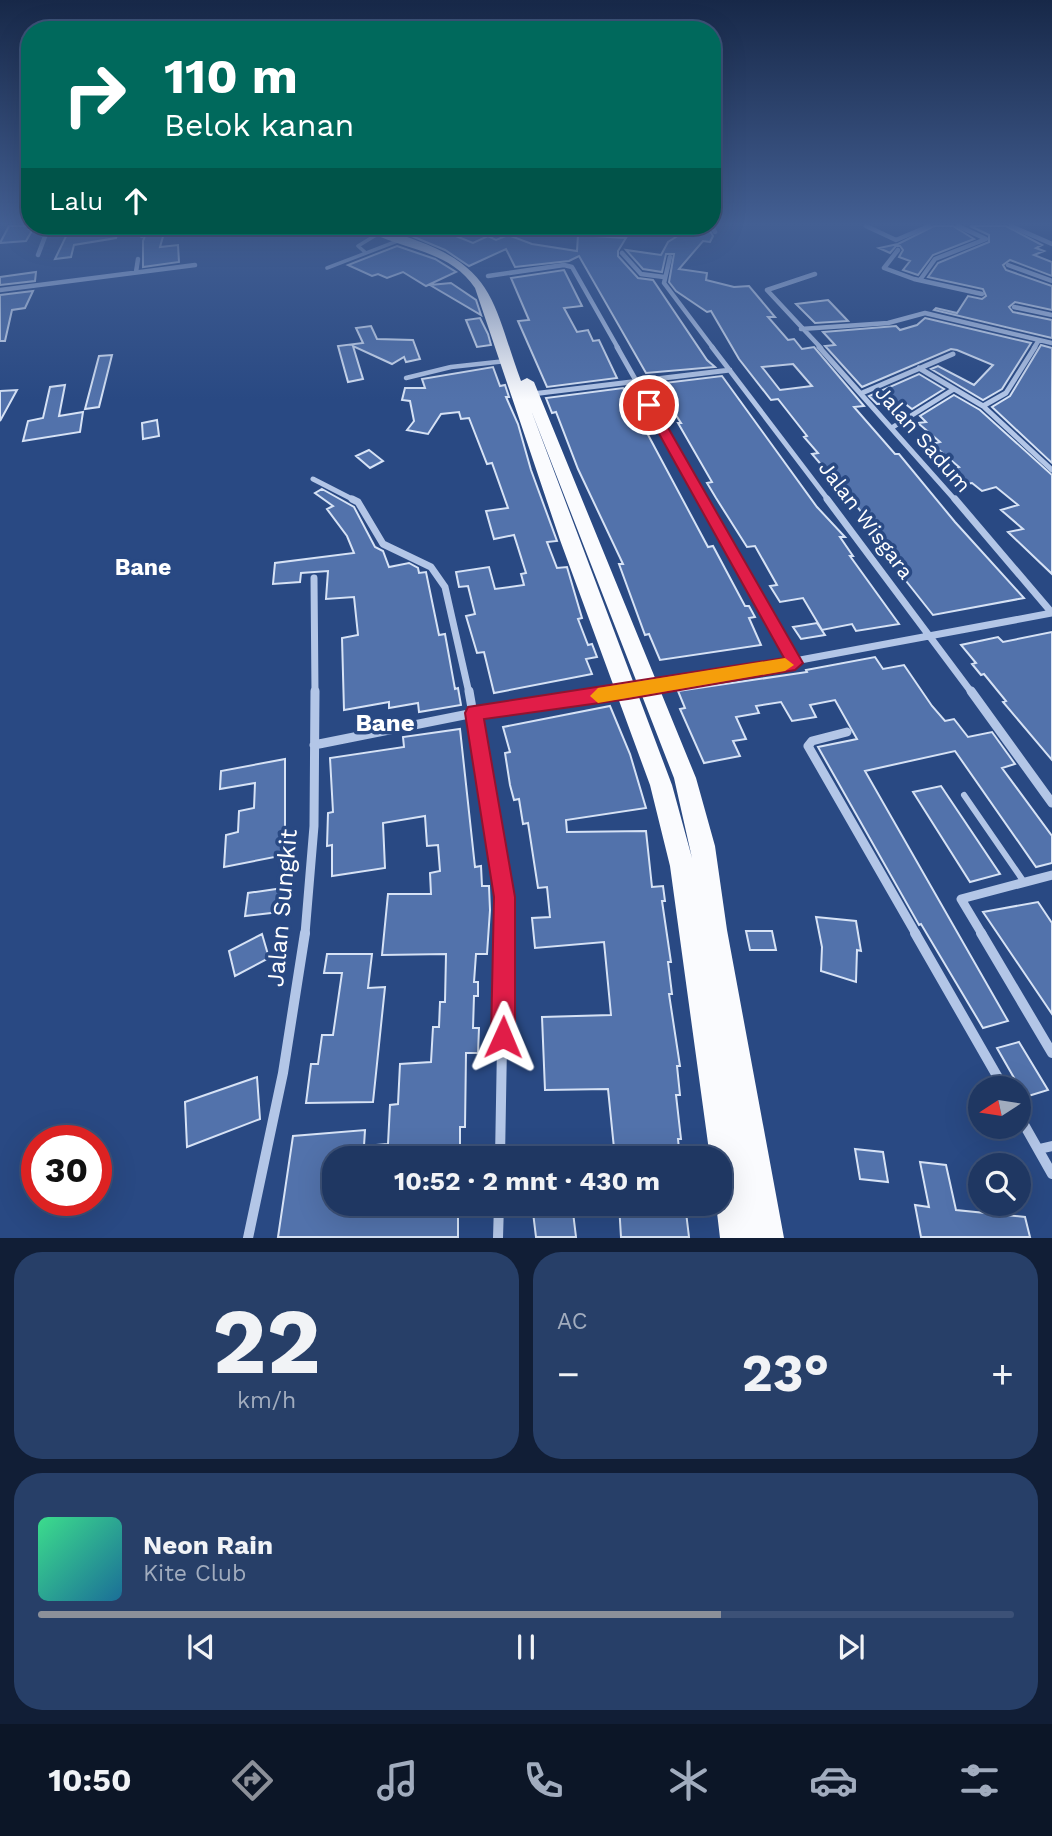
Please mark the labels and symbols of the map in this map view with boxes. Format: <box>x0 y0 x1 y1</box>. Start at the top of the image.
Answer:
pin <box>619 375 679 435</box>
street label: Jalan Sadum <box>870 380 976 497</box>
street label: Jalan Wisgara <box>814 456 919 584</box>
district label: Bane <box>115 554 171 581</box>
district label: Bane <box>355 709 415 737</box>
street label: Jalan Sungkit <box>261 828 303 988</box>
position arrow <box>466 1000 540 1074</box>
north arrow <box>968 1076 1031 1139</box>
speed limit sign: 30 <box>21 1125 112 1216</box>

